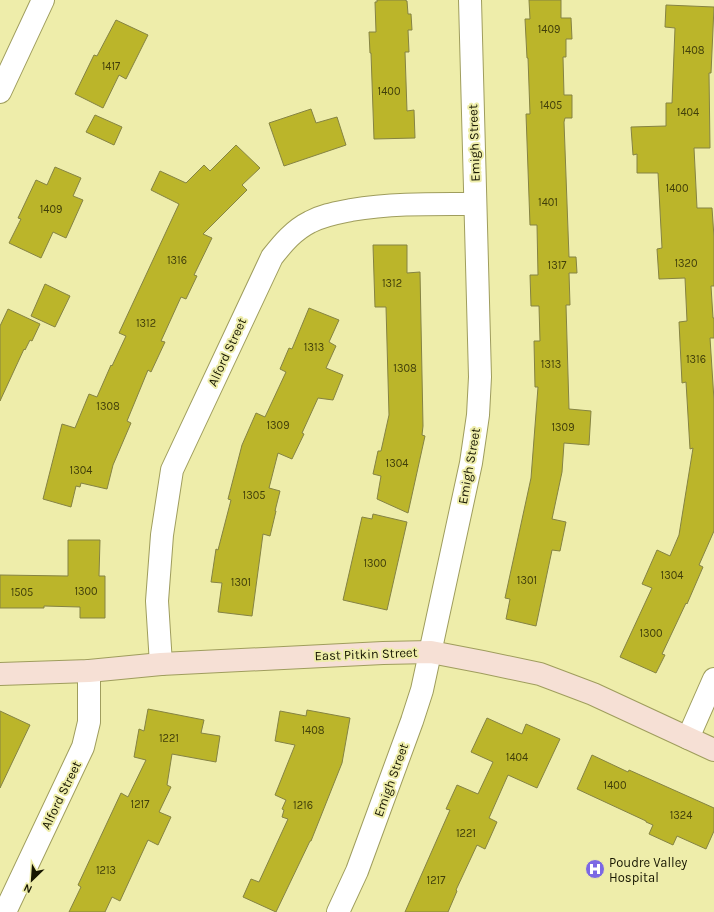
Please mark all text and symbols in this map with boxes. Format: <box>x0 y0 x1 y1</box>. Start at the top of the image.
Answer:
house number: 1409 <box>538 23 560 36</box>
house number: 1408 <box>681 44 705 57</box>
house number: 1417 <box>102 60 120 73</box>
house number: 1400 <box>378 85 400 98</box>
house number: 1405 <box>540 99 562 112</box>
street label: Emigh Street <box>465 104 483 182</box>
house number: 1404 <box>677 106 699 119</box>
house number: 1400 <box>666 182 688 195</box>
house number: 1401 <box>538 196 558 209</box>
house number: 1409 <box>40 203 62 216</box>
house number: 1316 <box>167 254 187 267</box>
house number: 1320 <box>674 257 698 270</box>
house number: 1317 <box>548 259 566 272</box>
house number: 1312 <box>382 277 402 290</box>
street label: Alford Street <box>205 315 249 389</box>
house number: 1312 <box>136 317 156 330</box>
house number: 1313 <box>304 341 324 354</box>
house number: 1316 <box>686 353 706 366</box>
house number: 1313 <box>541 358 561 371</box>
house number: 1308 <box>393 362 417 375</box>
house number: 1308 <box>96 400 120 413</box>
house number: 1309 <box>266 419 290 432</box>
house number: 1309 <box>551 421 575 434</box>
street label: Emigh Street <box>455 427 483 505</box>
house number: 1304 <box>386 457 408 470</box>
house number: 1304 <box>70 464 92 477</box>
house number: 1305 <box>243 489 265 502</box>
house number: 1300 <box>363 557 387 570</box>
house number: 1304 <box>661 569 683 582</box>
house number: 1301 <box>517 574 537 587</box>
house number: 1301 <box>231 576 251 589</box>
house number: 1300 <box>74 585 98 598</box>
house number: 1505 <box>11 586 33 599</box>
house number: 1300 <box>639 627 663 640</box>
street label: East Pitkin Street <box>314 645 418 663</box>
house number: 1408 <box>301 724 325 737</box>
house number: 1221 <box>159 732 179 745</box>
street label: Emigh Street <box>371 741 411 819</box>
house number: 1404 <box>506 751 528 764</box>
street label: Alford Street <box>38 758 84 831</box>
house number: 1400 <box>604 779 626 792</box>
house number: 1217 <box>131 798 149 811</box>
house number: 1216 <box>293 799 313 812</box>
house number: 1324 <box>670 809 692 822</box>
house number: 1221 <box>456 827 476 840</box>
place label: Poudre Valley Hospital <box>609 855 687 885</box>
hospital icon: Poudre Valley Hospital <box>584 858 606 880</box>
north arrow <box>12 860 52 900</box>
house number: 1213 <box>96 864 116 877</box>
house number: 1217 <box>427 874 445 887</box>
text: N <box>22 881 34 896</box>

